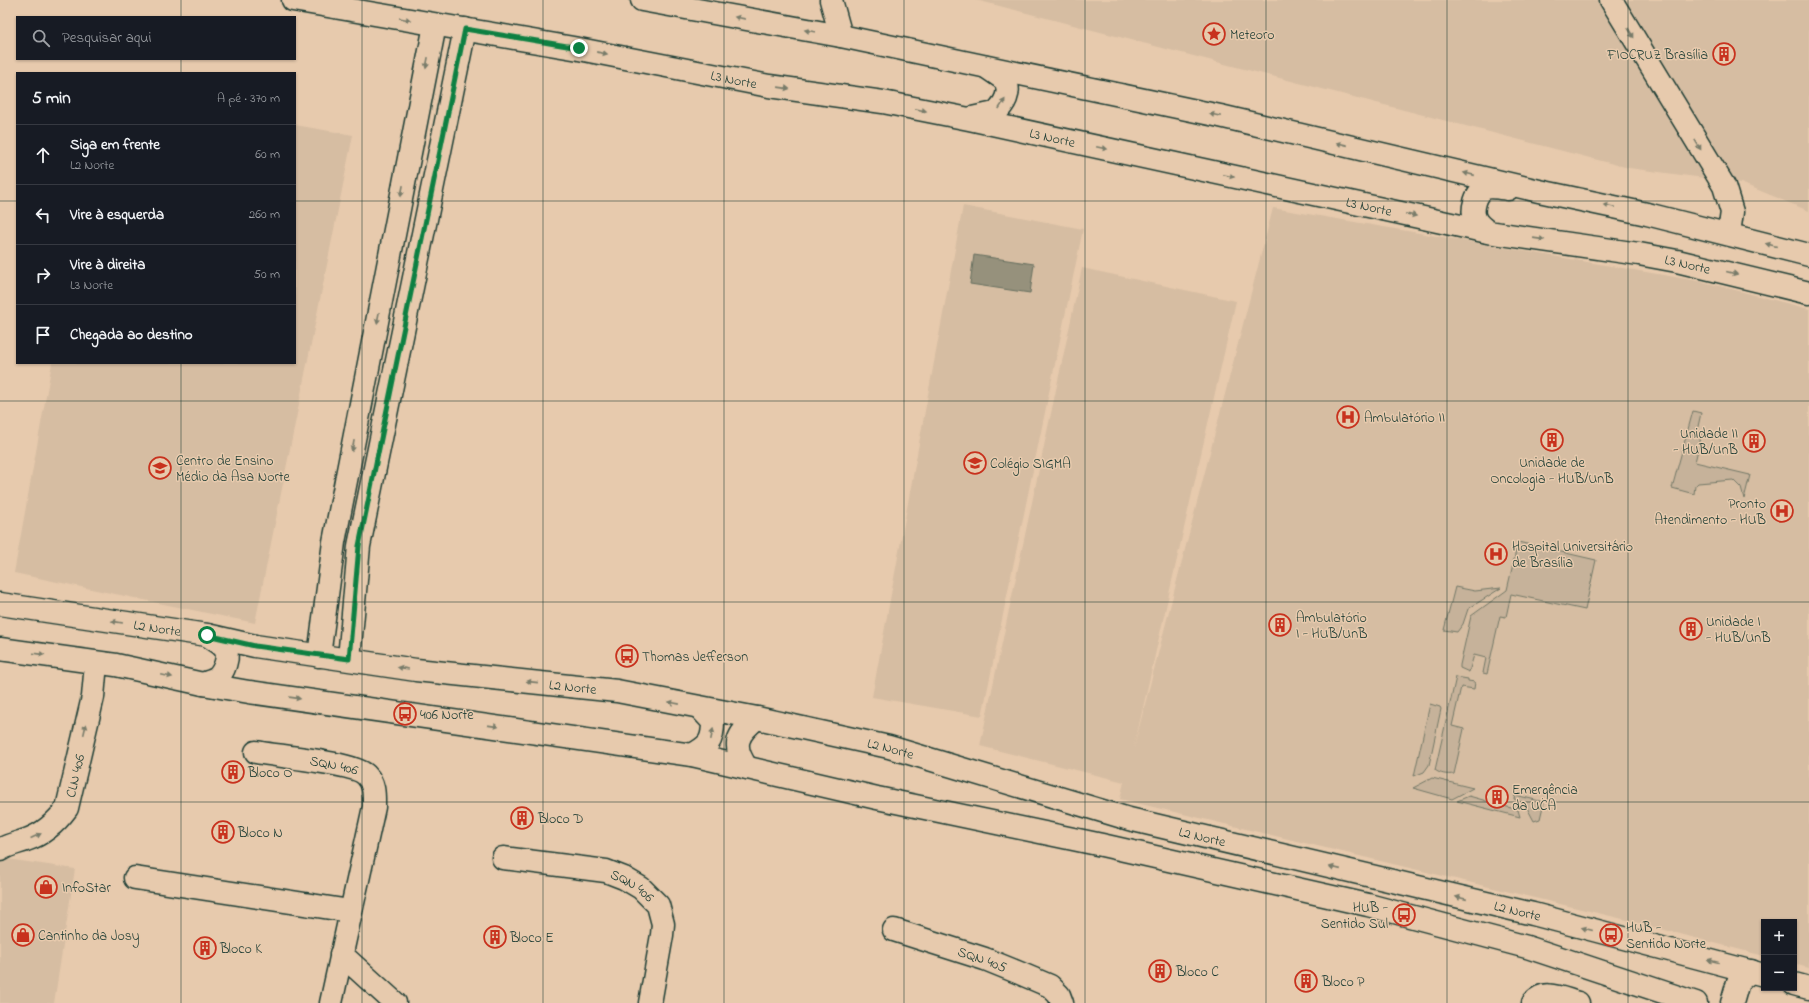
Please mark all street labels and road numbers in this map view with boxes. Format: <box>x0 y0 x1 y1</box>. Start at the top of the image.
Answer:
street label: L3 Norte <box>709 66 759 96</box>
street label: L3 Norte <box>1027 123 1078 154</box>
street label: L3 Norte <box>1344 192 1394 223</box>
street label: L3 Norte <box>1663 250 1713 281</box>
street label: L2 Norte <box>132 615 183 643</box>
street label: L2 Norte <box>548 675 598 701</box>
street label: L2 Norte <box>865 733 917 766</box>
street label: SQN 406 <box>308 751 361 782</box>
street label: CLN 406 <box>61 752 91 800</box>
street label: L2 Norte <box>1176 822 1228 854</box>
street label: SQN 406 <box>607 865 658 908</box>
street label: L2 Norte <box>1492 896 1544 928</box>
street label: SQN 405 <box>955 942 1010 979</box>

